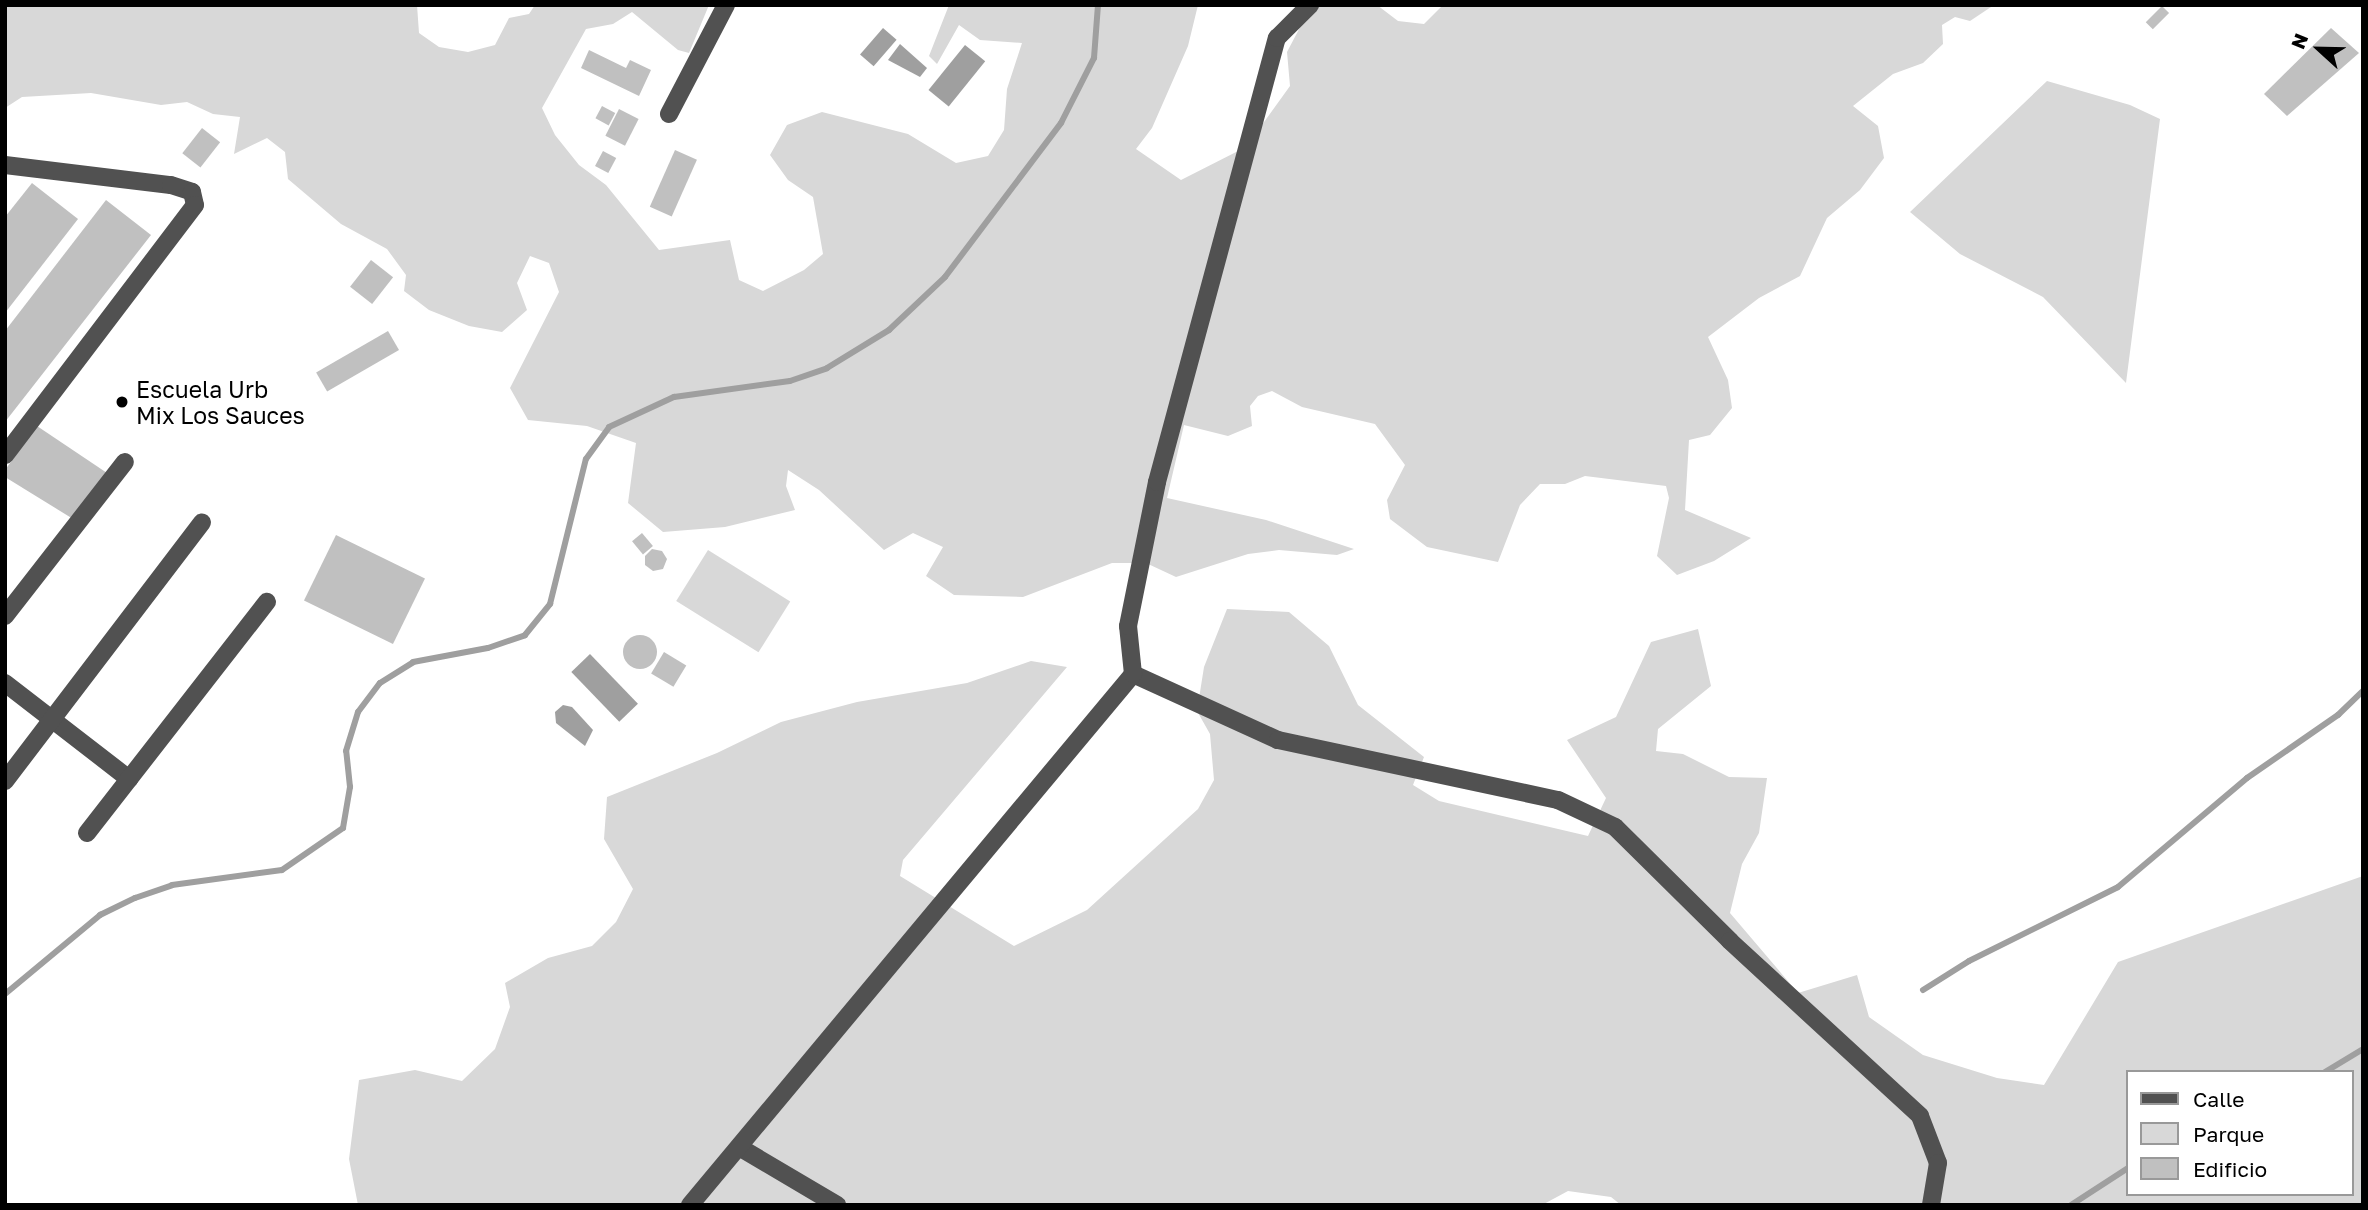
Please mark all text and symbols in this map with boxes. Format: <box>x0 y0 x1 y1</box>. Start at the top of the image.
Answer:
north arrow <box>2284 14 2354 84</box>
text: N <box>2286 30 2312 52</box>
place label: Escuela Urb Mix Los Sauces <box>136 375 305 429</box>
marker: Escuela Urb Mix Los Sauces <box>114 394 130 410</box>
legend <box>2126 1070 2354 1196</box>
text: Calle <box>2193 1086 2245 1112</box>
text: Parque <box>2193 1121 2264 1147</box>
text: Edificio <box>2193 1156 2267 1182</box>

